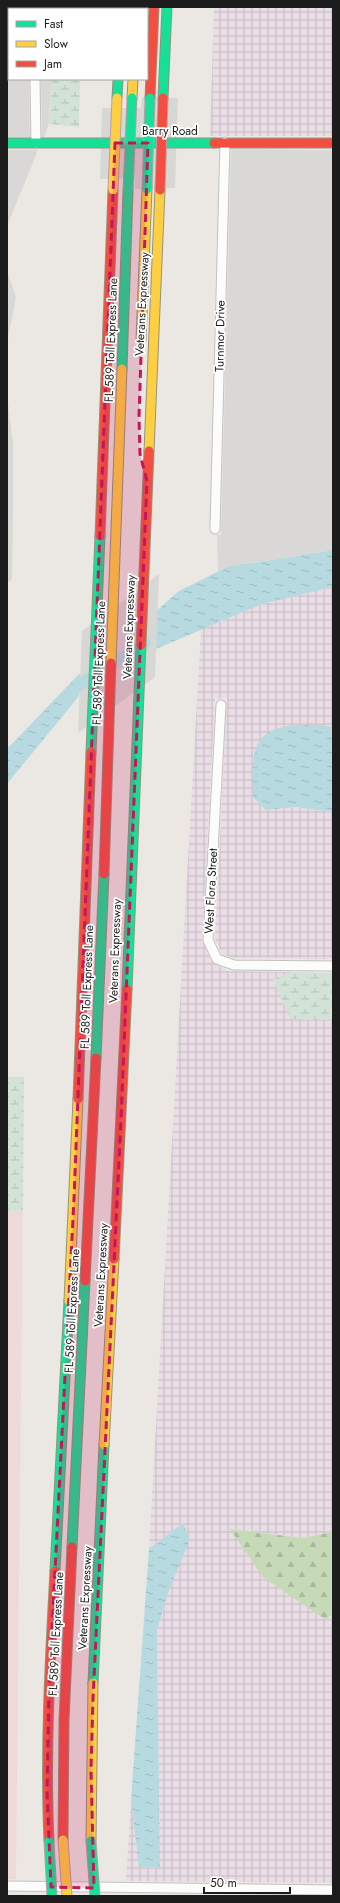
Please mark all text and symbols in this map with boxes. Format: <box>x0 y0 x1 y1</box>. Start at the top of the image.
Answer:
legend <box>8 8 148 80</box>
text: Fast <box>44 15 63 33</box>
text: Slow <box>44 35 69 53</box>
text: Jam <box>42 55 62 73</box>
street label: Barry Road <box>142 122 198 140</box>
street label: Veterans Expressway <box>130 251 154 356</box>
street label: FL 589 Toll Express Lane <box>100 278 122 402</box>
street label: Turnmor Drive <box>210 300 230 372</box>
street label: Veterans Expressway <box>118 574 140 679</box>
street label: FL 589 Toll Express Lane <box>88 601 110 725</box>
street label: West Flora Street <box>200 848 222 934</box>
street label: Veterans Expressway <box>104 898 126 1003</box>
street label: FL 589 Toll Express Lane <box>76 925 98 1049</box>
street label: Veterans Expressway <box>89 1222 113 1327</box>
street label: FL 589 Toll Express Lane <box>60 1248 84 1374</box>
street label: Veterans Expressway <box>73 1545 97 1650</box>
street label: FL 589 Toll Express Lane <box>44 1571 68 1697</box>
scale bar <box>204 1869 290 1895</box>
text: 50 m <box>210 1874 237 1892</box>

